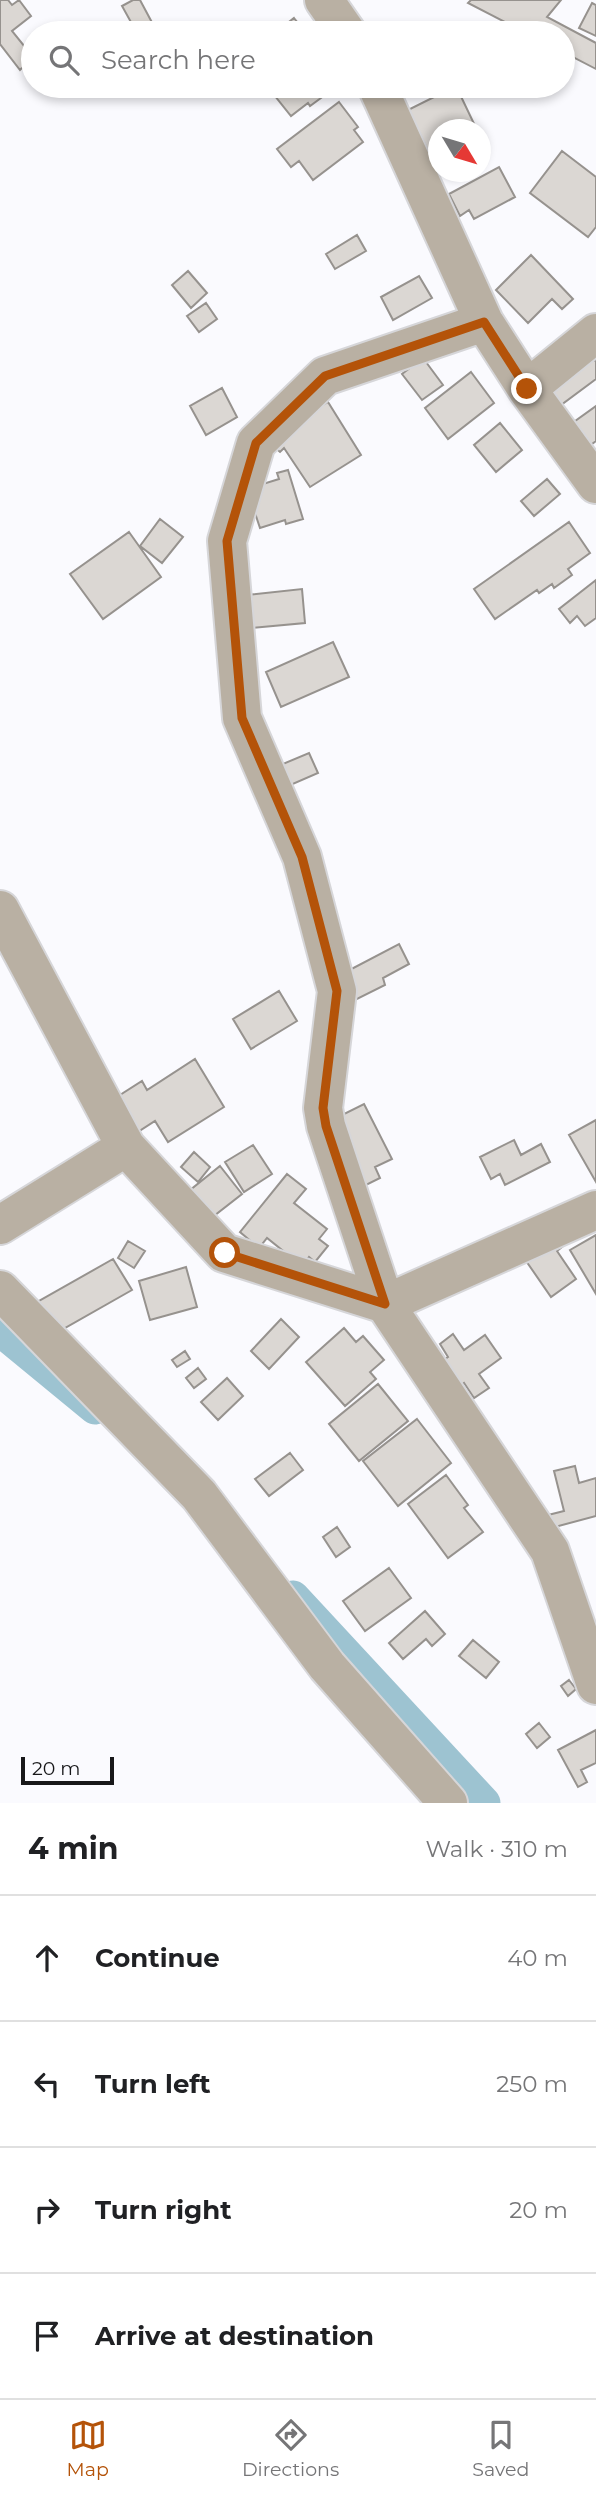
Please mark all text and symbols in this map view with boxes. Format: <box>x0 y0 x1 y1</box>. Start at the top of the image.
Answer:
search box <box>21 21 575 98</box>
icon: search <box>45 41 83 79</box>
text: Search here <box>101 44 256 76</box>
north arrow <box>428 119 491 182</box>
route end <box>511 373 542 404</box>
route start <box>209 1237 240 1268</box>
scale bar <box>21 1754 114 1786</box>
text: 20 m <box>32 1757 80 1780</box>
text: 4 min <box>28 1830 118 1867</box>
text: Walk · 310 m <box>425 1835 568 1863</box>
icon: ahead <box>28 1939 66 1977</box>
text: Continue <box>95 1942 220 1974</box>
text: 40 m <box>507 1944 568 1972</box>
icon: left <box>28 2065 66 2103</box>
text: Turn left <box>95 2068 211 2100</box>
text: 250 m <box>496 2070 568 2098</box>
icon: right <box>28 2191 66 2229</box>
text: Turn right <box>95 2194 231 2226</box>
text: 20 m <box>509 2196 568 2224</box>
icon: arrive <box>28 2317 66 2355</box>
text: Arrive at destination <box>95 2320 374 2352</box>
tab: Map <box>67 2416 109 2481</box>
tab: Directions <box>242 2416 339 2481</box>
tab: Saved <box>472 2416 529 2481</box>

